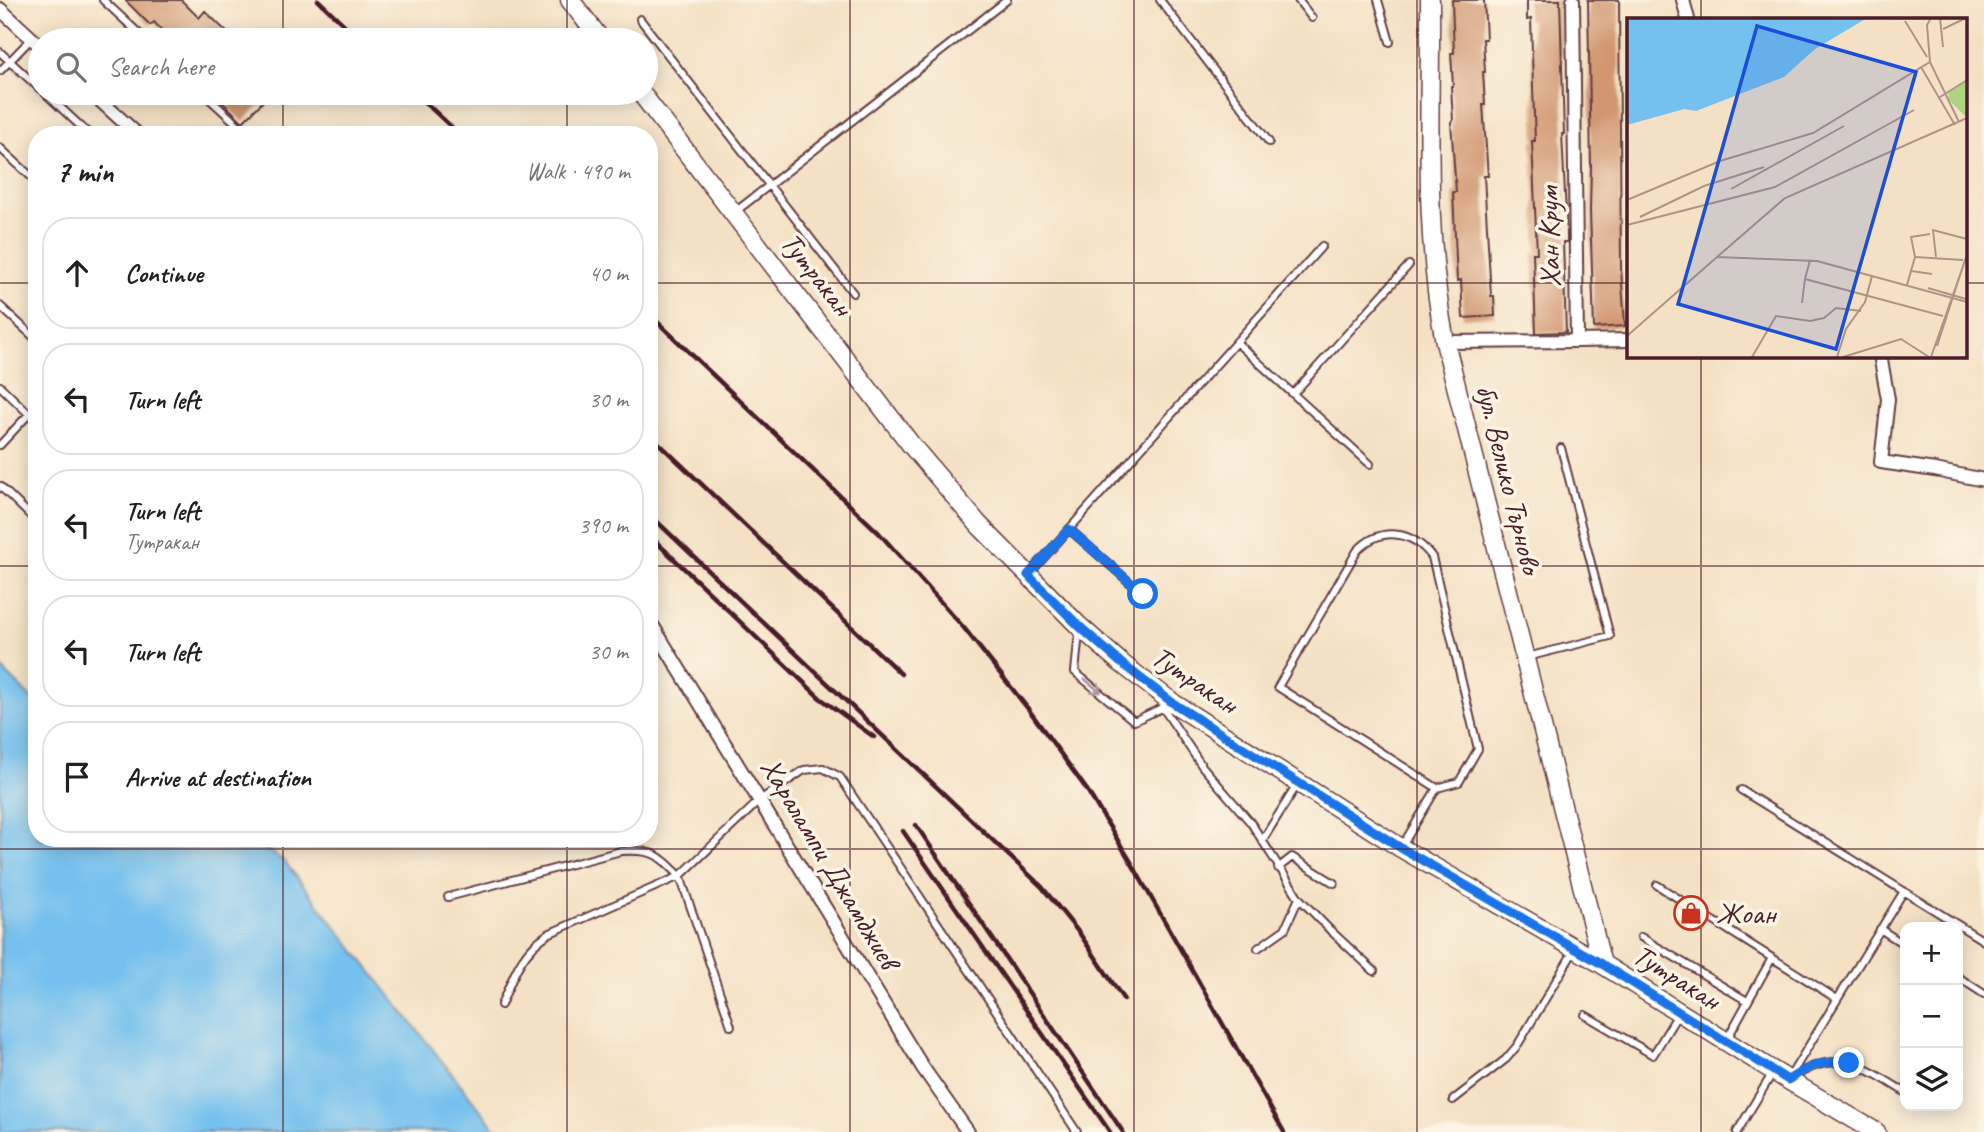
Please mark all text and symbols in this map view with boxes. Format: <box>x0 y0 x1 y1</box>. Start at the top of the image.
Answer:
inset map <box>1627 18 1966 357</box>
search box <box>28 28 658 105</box>
icon: search <box>52 48 90 86</box>
text: Search here <box>108 50 214 83</box>
text: 7 min <box>56 153 113 191</box>
text: Walk · 490 m <box>526 157 630 186</box>
street label: Хан Крум <box>1529 184 1569 288</box>
street label: Тутракан <box>772 224 863 325</box>
icon: ahead <box>58 254 96 292</box>
text: Continue <box>125 257 203 290</box>
text: 40 m <box>589 259 628 288</box>
icon: left <box>58 380 96 418</box>
street label: бул. Велико Търново <box>1467 381 1552 581</box>
text: Turn left <box>125 383 200 416</box>
text: 30 m <box>589 385 628 414</box>
text: Turn left <box>125 494 200 527</box>
icon: left <box>58 506 96 544</box>
text: 390 m <box>579 511 628 540</box>
text: Тутракан <box>125 527 199 556</box>
route start <box>1127 578 1158 609</box>
icon: left <box>58 632 96 670</box>
text: Turn left <box>125 635 200 668</box>
text: 30 m <box>589 637 628 666</box>
street label: Тутракан <box>1144 637 1247 724</box>
one-way arrow <box>1084 678 1102 694</box>
street label: Харалампи Джамджиев <box>752 751 911 980</box>
icon: arrive <box>58 758 96 796</box>
text: Arrive at destination <box>125 761 311 794</box>
shop icon: Жоан <box>1672 894 1710 932</box>
place label: Жоан <box>1716 894 1777 932</box>
map controls <box>1900 922 1963 1111</box>
button: + <box>1900 922 1963 985</box>
street label: Тутракан <box>1626 935 1729 1020</box>
button: − <box>1900 985 1963 1048</box>
route end <box>1833 1047 1864 1078</box>
button: layers <box>1900 1048 1963 1111</box>

